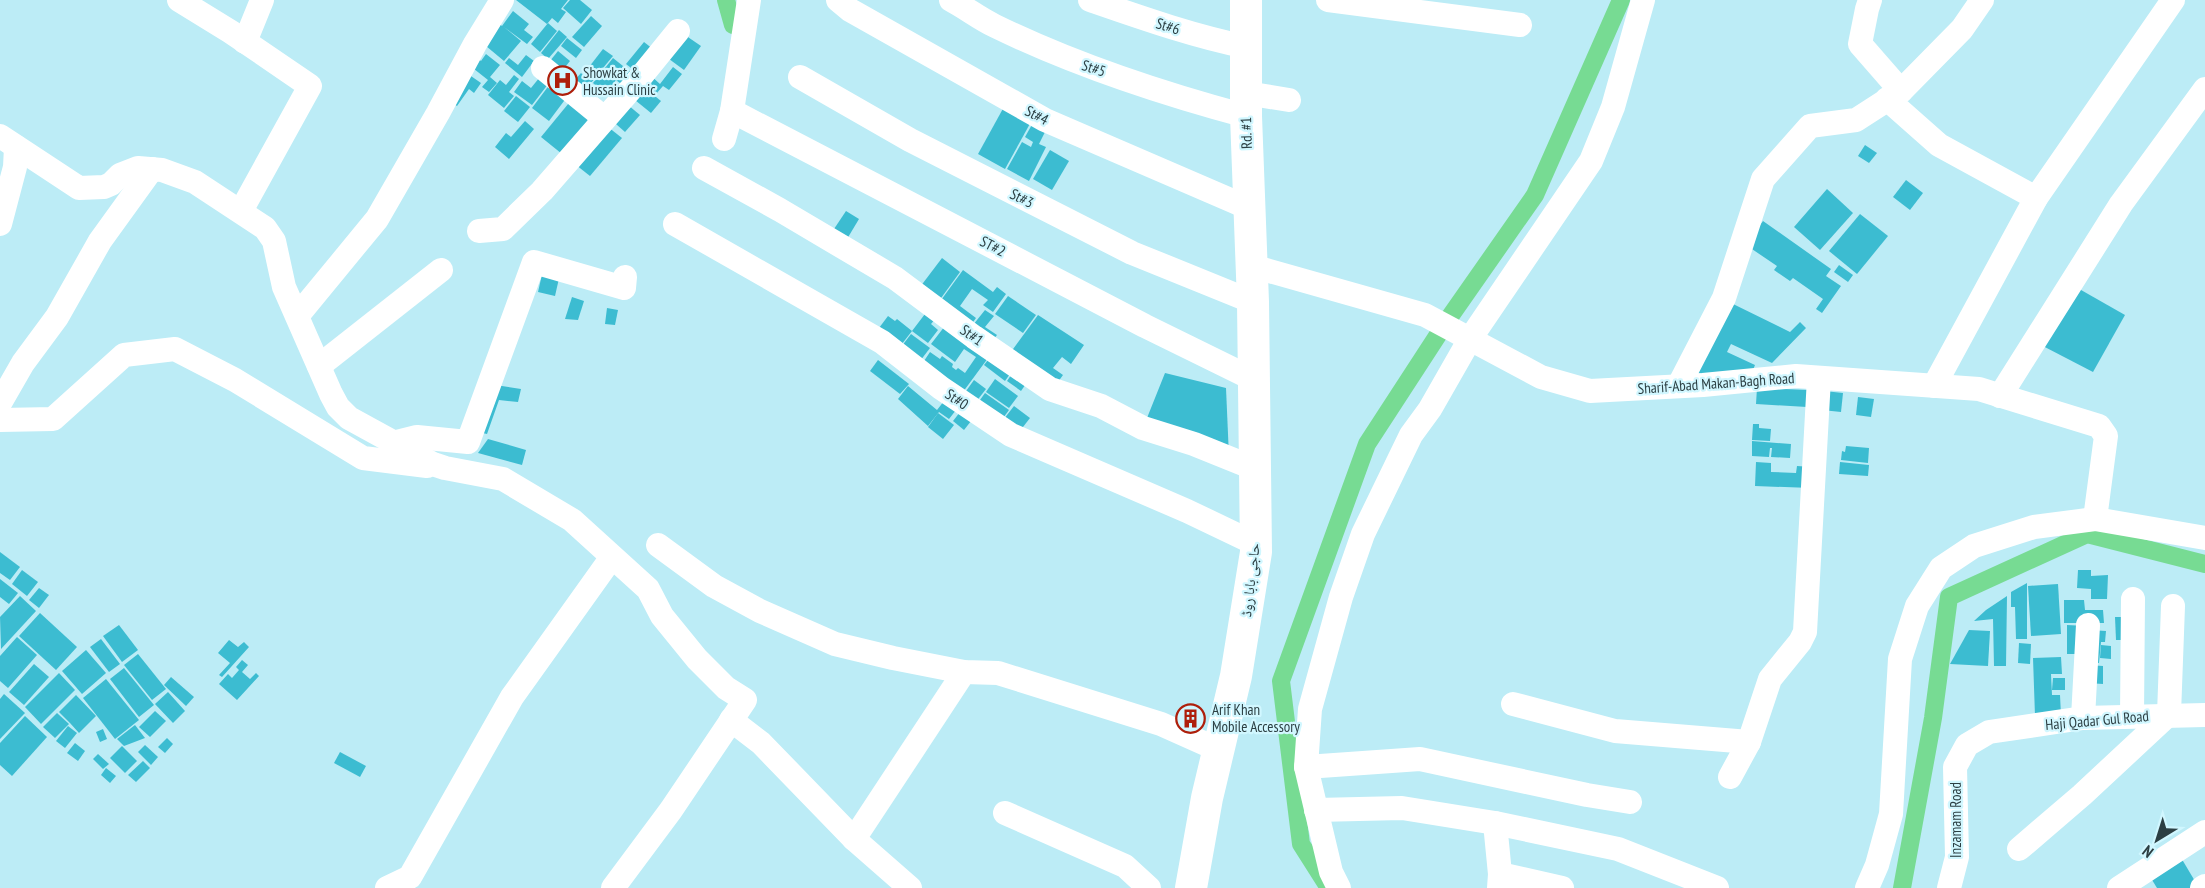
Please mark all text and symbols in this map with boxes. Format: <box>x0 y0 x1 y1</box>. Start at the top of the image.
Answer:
street label: St#6 <box>1154 13 1183 39</box>
street label: St#5 <box>1080 55 1108 81</box>
place label: Showkat & Hussain Clinic <box>583 63 656 99</box>
hospital icon: Showkat & Hussain Clinic <box>546 65 578 97</box>
street label: St#4 <box>1022 101 1052 129</box>
street label: Rd. #1 <box>1236 117 1256 149</box>
street label: St#3 <box>1007 184 1037 212</box>
street label: ST#2 <box>977 231 1009 261</box>
street label: St#1 <box>957 320 987 350</box>
street label: Sharif-Abad Makan-Bagh Road <box>1637 368 1795 398</box>
street label: St#0 <box>942 384 972 414</box>
street label: حاجی بابا روڈ <box>1236 541 1265 618</box>
place label: Arif Khan Mobile Accessory <box>1212 700 1300 736</box>
building icon: Arif Khan Mobile Accessory <box>1175 702 1207 734</box>
street label: Haji Qadar Gul Road <box>2044 706 2150 734</box>
street label: Inzamam Road <box>1946 782 1965 858</box>
north arrow <box>2127 810 2187 870</box>
text: N <box>2138 841 2157 862</box>

